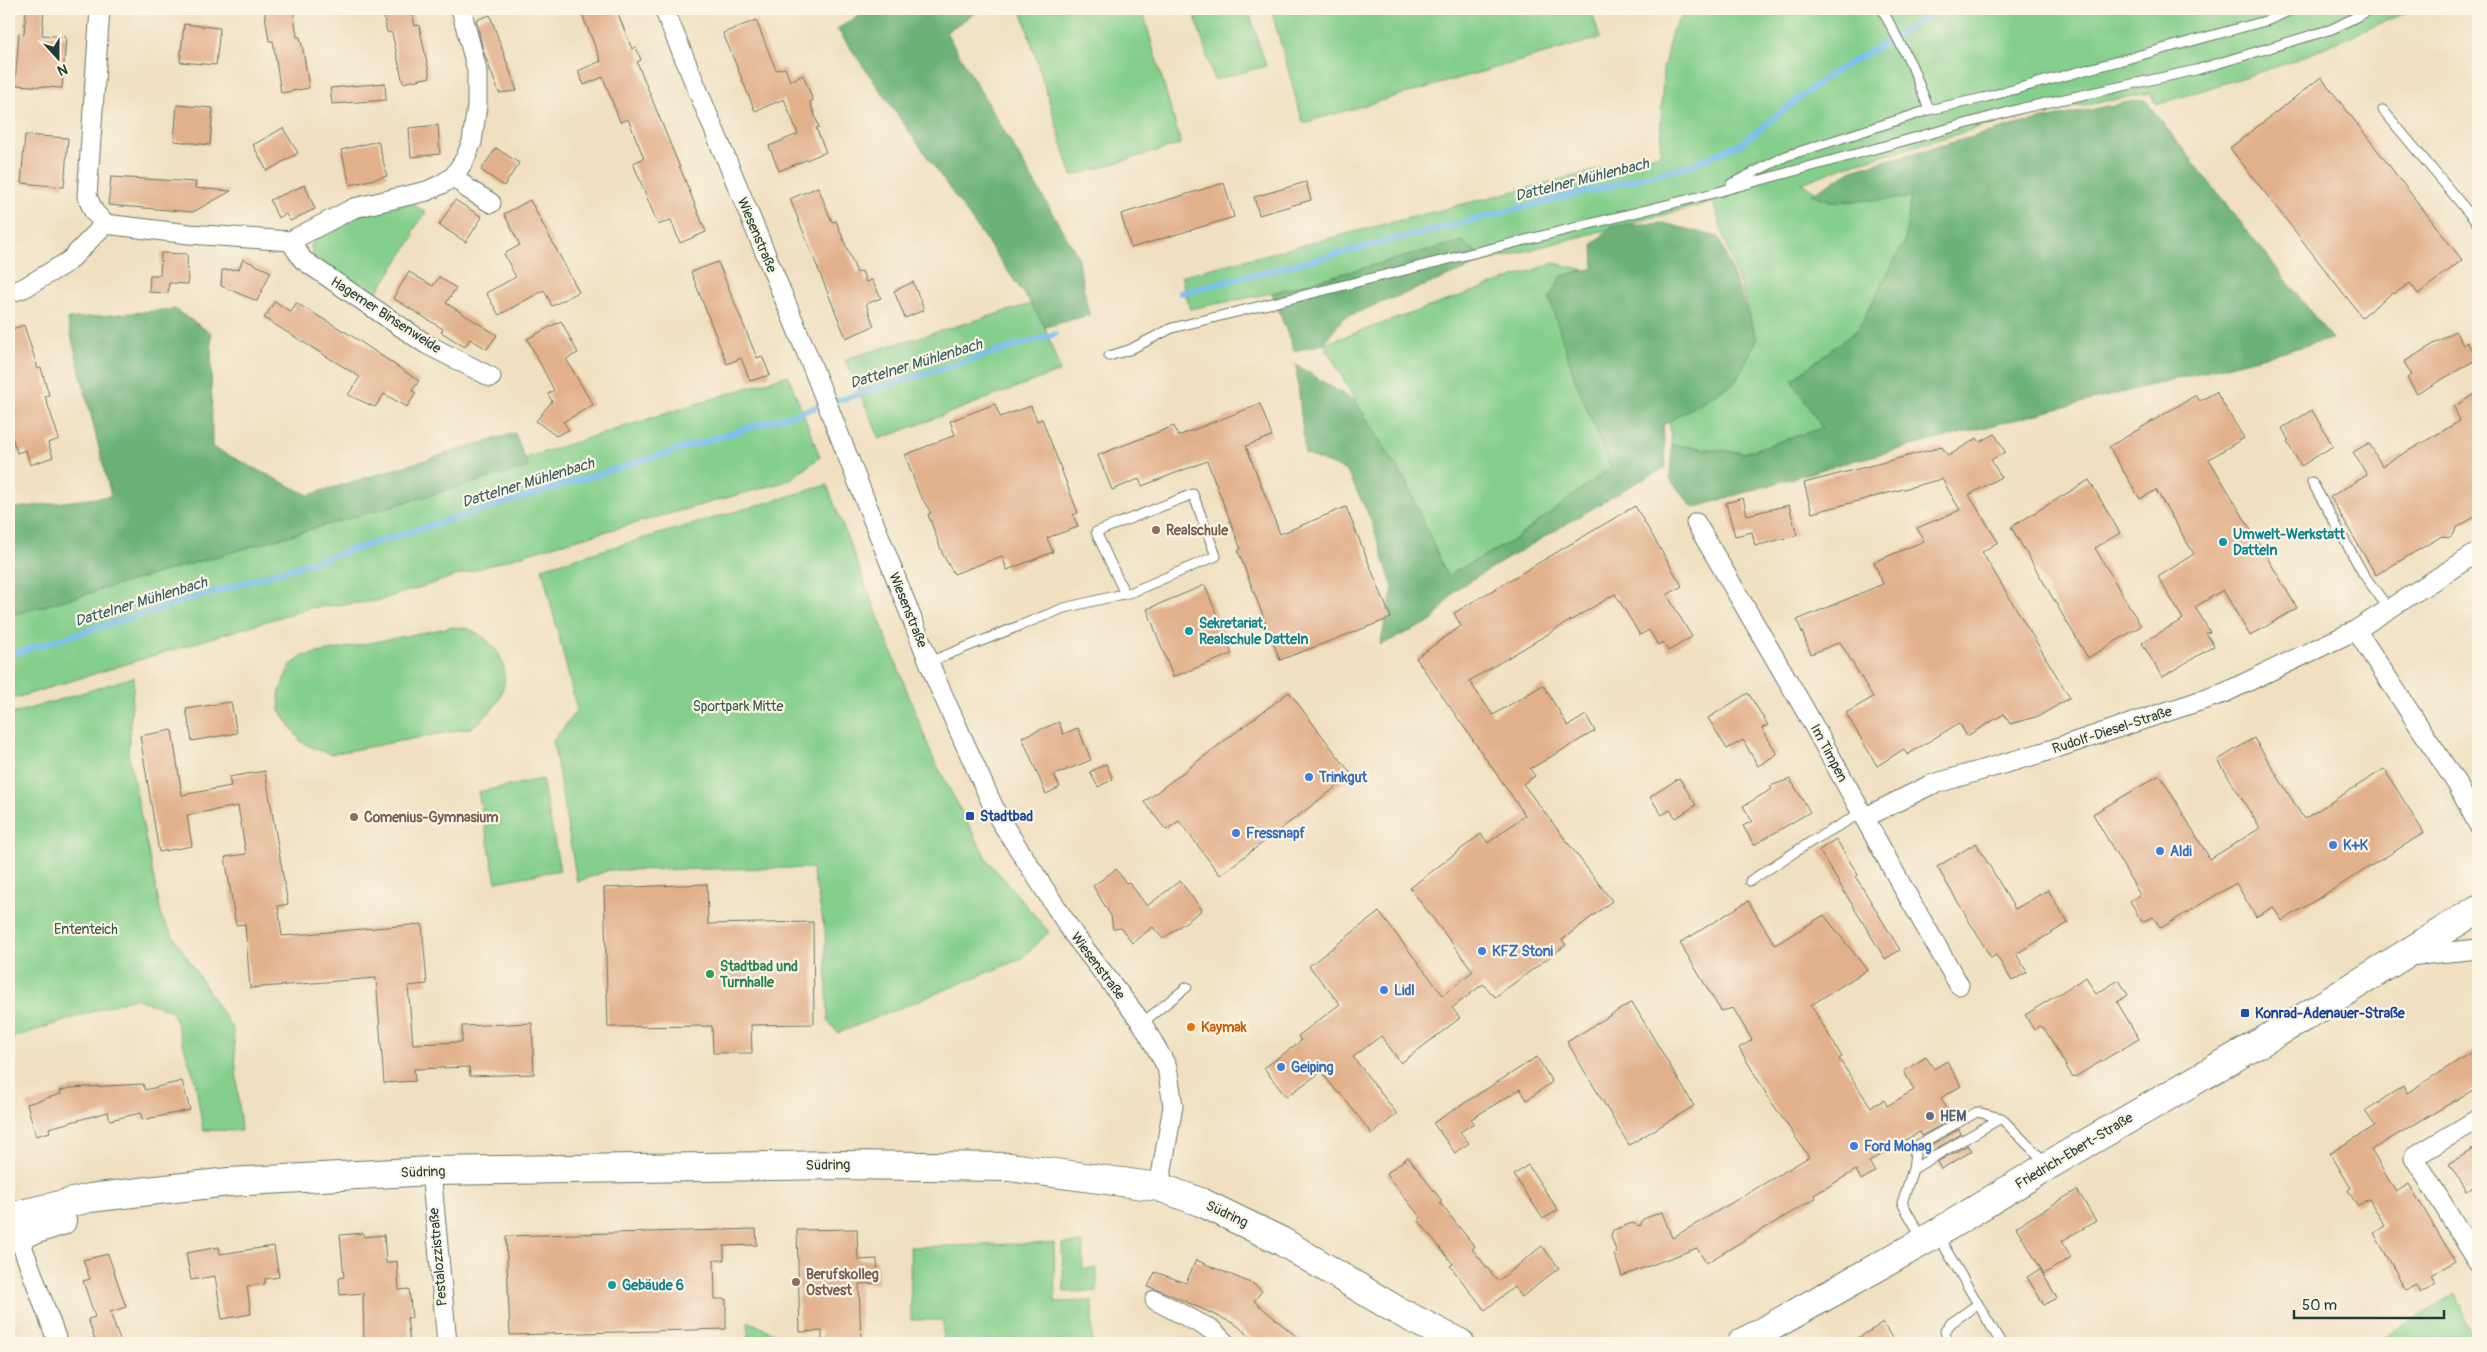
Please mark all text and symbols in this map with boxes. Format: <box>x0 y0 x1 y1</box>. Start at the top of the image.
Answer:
north arrow <box>32 32 82 82</box>
text: N <box>55 60 70 79</box>
water label: Dattelner Mühlenbach <box>1513 154 1652 206</box>
street label: Wiesenstraße <box>734 195 780 275</box>
street label: Hagemer Binsenweide <box>328 273 444 357</box>
water label: Dattelner Mühlenbach <box>848 335 985 393</box>
water label: Dattelner Mühlenbach <box>460 454 597 512</box>
place label: Realschule <box>1166 522 1229 539</box>
marker: Realschule <box>1150 524 1162 536</box>
place label: Umwelt-Werkstatt Datteln <box>2233 526 2345 559</box>
marker: Umwelt-Werkstatt Datteln <box>2217 536 2229 548</box>
street label: Wiesenstraße <box>885 570 931 650</box>
water label: Dattelner Mühlenbach <box>73 573 210 631</box>
place label: Sekretariat, Realschule Datteln <box>1199 615 1308 648</box>
marker: Sekretariat, Realschule Datteln <box>1183 625 1195 637</box>
park label: Sportpark Mitte <box>693 698 783 715</box>
street label: Rudolf-Diesel-Straße <box>2050 703 2174 757</box>
street label: Im Timpen <box>1807 721 1851 785</box>
place label: Trinkgut <box>1318 769 1368 786</box>
marker: Trinkgut <box>1303 771 1315 783</box>
place label: Stadtbad <box>980 808 1033 825</box>
place label: Comenius-Gymnasium <box>364 809 499 826</box>
marker: Stadtbad <box>964 810 976 822</box>
marker: Comenius-Gymnasium <box>348 811 360 823</box>
place label: Fressnapf <box>1246 825 1306 842</box>
marker: Fressnapf <box>1230 827 1242 839</box>
place label: K+K <box>2343 837 2368 854</box>
marker: K+K <box>2327 839 2339 851</box>
place label: Aldi <box>2170 843 2192 860</box>
marker: Aldi <box>2154 845 2166 857</box>
park label: Ententeich <box>54 921 118 938</box>
street label: Wiesenstraße <box>1067 929 1129 1003</box>
place label: KFZ Stoni <box>1492 943 1554 960</box>
marker: KFZ Stoni <box>1476 945 1488 957</box>
place label: Stadtbad und Turnhalle <box>719 958 798 991</box>
marker: Stadtbad und Turnhalle <box>704 968 716 980</box>
place label: Lidl <box>1394 982 1415 999</box>
marker: Lidl <box>1378 984 1390 996</box>
place label: Konrad-Adenauer-Straße <box>2255 1005 2406 1022</box>
marker: Konrad-Adenauer-Straße <box>2239 1007 2251 1019</box>
place label: Kaymak <box>1201 1019 1247 1036</box>
marker: Kaymak <box>1185 1021 1197 1033</box>
place label: Geiping <box>1291 1059 1334 1076</box>
marker: Geiping <box>1275 1061 1287 1073</box>
place label: HEM <box>1940 1108 1966 1125</box>
street label: Friedrich-Ebert-Straße <box>2012 1109 2136 1193</box>
marker: HEM <box>1924 1110 1936 1122</box>
place label: Ford Mohag <box>1864 1138 1932 1155</box>
marker: Ford Mohag <box>1848 1140 1860 1152</box>
street label: Südring <box>806 1156 850 1174</box>
street label: Südring <box>400 1163 446 1181</box>
street label: Südring <box>1203 1197 1251 1231</box>
street label: Pestalozzistraße <box>425 1207 451 1307</box>
place label: Berufskolleg Ostvest <box>806 1266 879 1299</box>
marker: Berufskolleg Ostvest <box>790 1276 802 1288</box>
place label: Gebäude 6 <box>622 1277 684 1294</box>
marker: Gebäude 6 <box>606 1279 618 1291</box>
scale bar <box>2294 1287 2444 1319</box>
text: 50 m <box>2302 1296 2337 1315</box>

